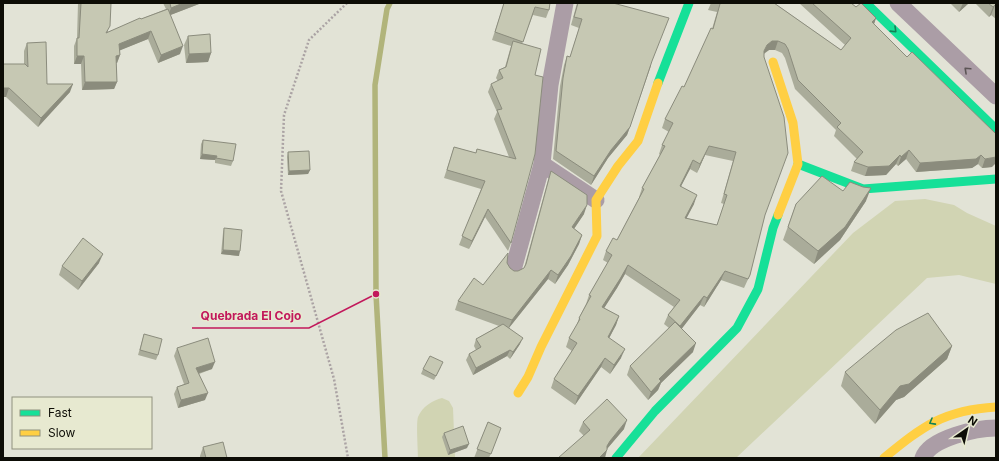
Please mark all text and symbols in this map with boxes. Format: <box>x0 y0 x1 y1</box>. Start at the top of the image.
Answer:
one-way arrow <box>889 25 897 33</box>
one-way arrow <box>965 67 972 74</box>
callout: Quebrada El Cojo <box>192 304 309 328</box>
text: Quebrada El Cojo <box>201 308 301 323</box>
legend <box>12 397 152 449</box>
text: Fast <box>48 405 72 420</box>
north arrow <box>947 409 987 449</box>
text: N <box>965 413 980 429</box>
one-way arrow <box>929 417 936 425</box>
text: Slow <box>48 425 76 440</box>

